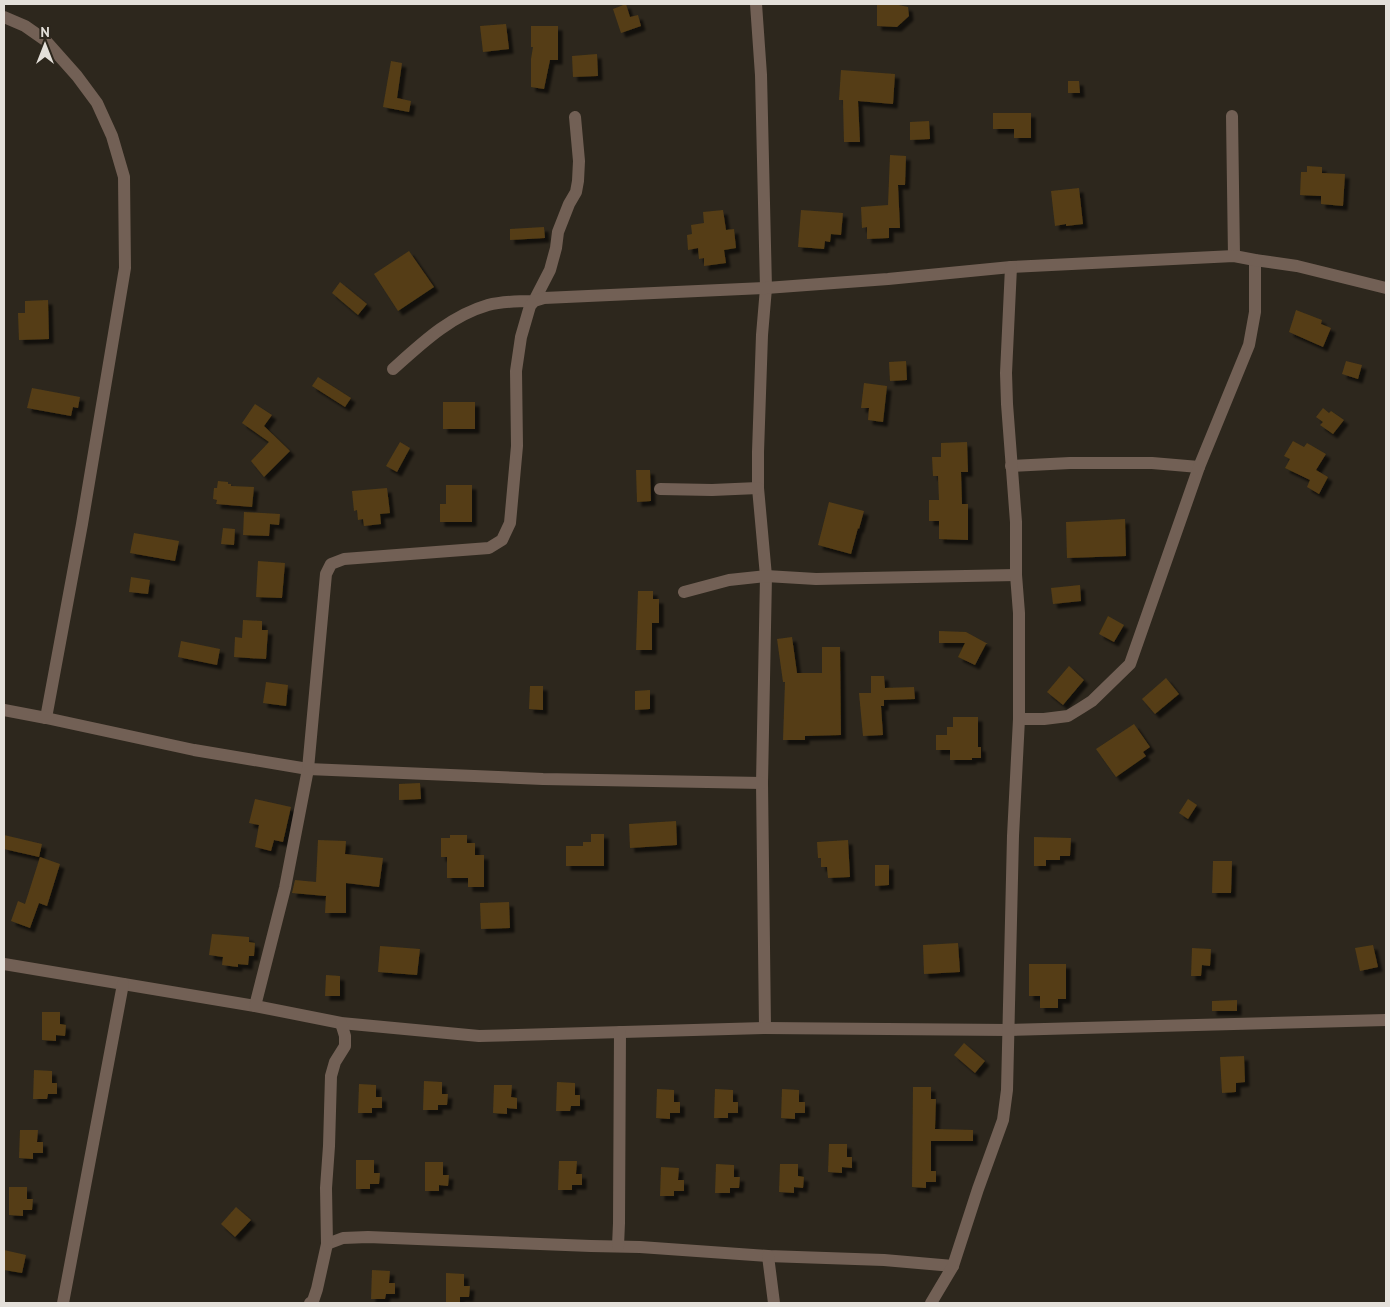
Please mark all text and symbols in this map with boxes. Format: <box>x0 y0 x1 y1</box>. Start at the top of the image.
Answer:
north arrow <box>20 20 70 70</box>
text: N <box>40 23 50 41</box>

